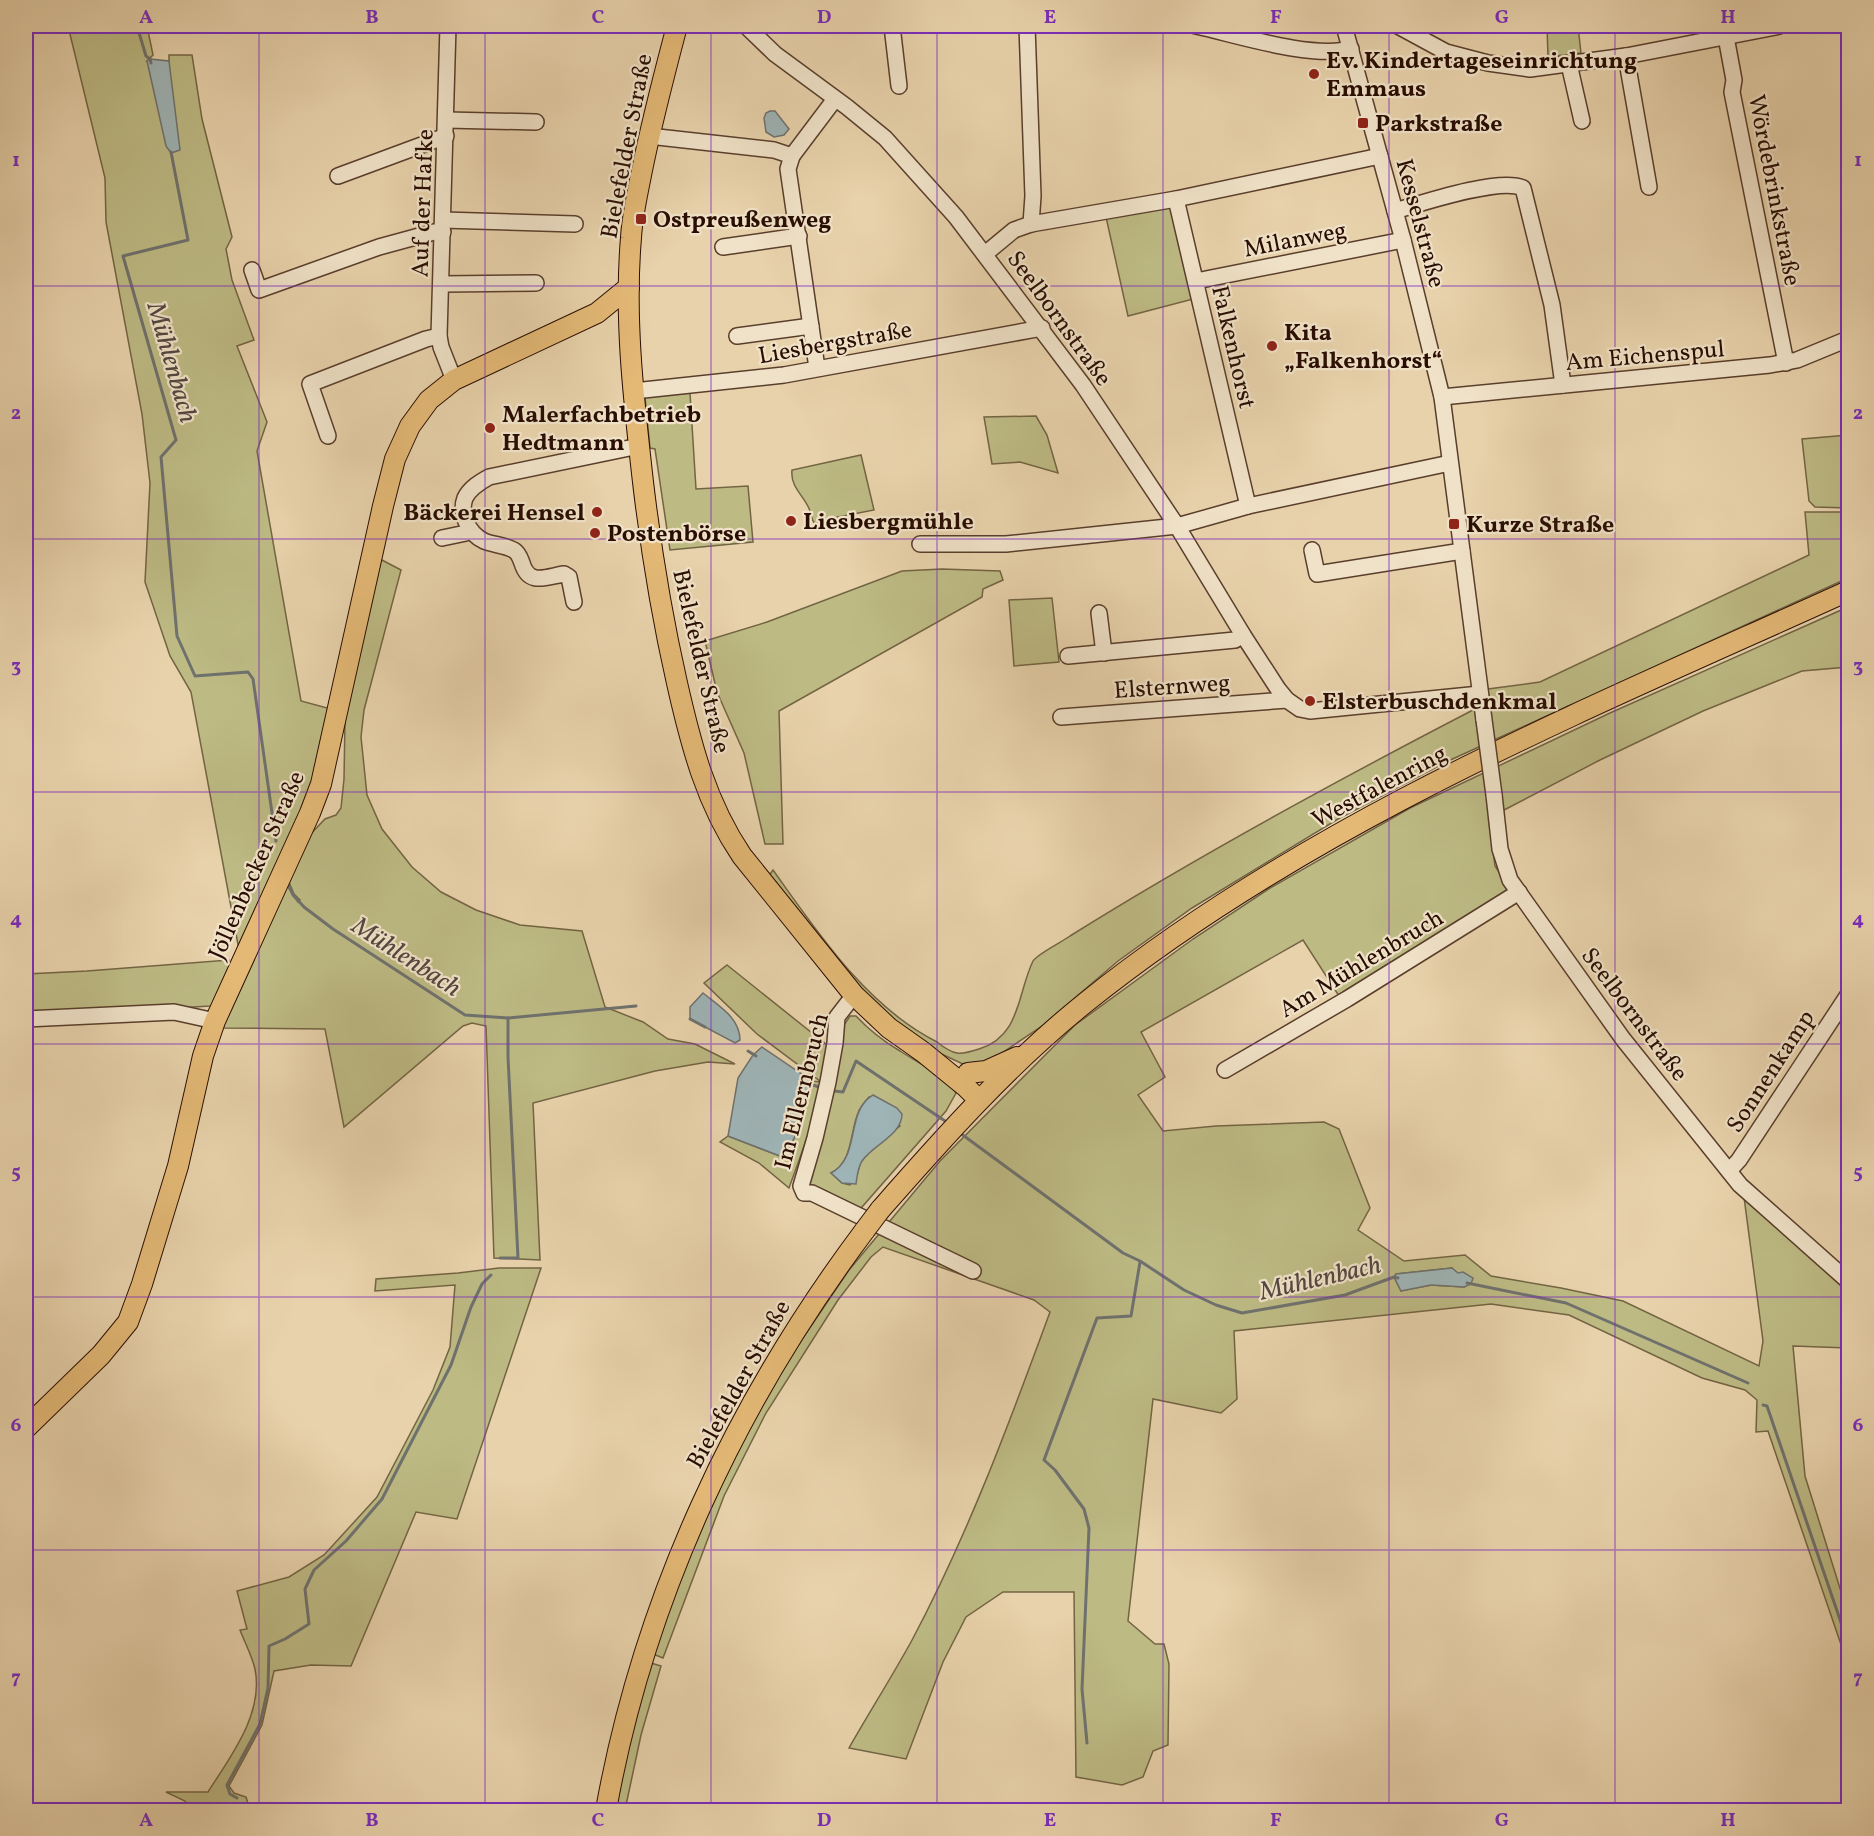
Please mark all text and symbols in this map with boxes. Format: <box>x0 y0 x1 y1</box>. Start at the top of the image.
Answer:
text: A <box>139 4 153 32</box>
text: B <box>365 4 379 32</box>
text: C <box>592 4 605 32</box>
text: D <box>817 4 831 32</box>
text: E <box>1044 4 1056 32</box>
text: F <box>1270 4 1282 32</box>
text: G <box>1495 4 1509 32</box>
text: H <box>1720 4 1736 32</box>
place label: Ev. Kindertageseinrichtung Emmaus <box>1326 45 1637 107</box>
street label: Bielefelder Straße <box>593 51 663 242</box>
marker: Ev. Kindertageseinrichtung Emmaus <box>1307 67 1321 81</box>
street label: Wördebrinkstraße <box>1738 92 1808 289</box>
place label: Parkstraße <box>1375 108 1502 142</box>
marker: Parkstraße <box>1356 116 1370 130</box>
street label: Auf der Hafke <box>404 128 444 278</box>
text: 1 <box>12 147 20 175</box>
text: 1 <box>1854 147 1862 175</box>
street label: Kesselstraße <box>1386 155 1453 292</box>
place label: Ostpreußenweg <box>653 204 832 238</box>
marker: Ostpreußenweg <box>634 212 648 226</box>
street label: Milanweg <box>1241 214 1350 268</box>
street label: Seelbornstraße <box>998 245 1119 394</box>
street label: Falkenhorst <box>1201 282 1263 412</box>
water label: Mühlenbach <box>136 297 205 427</box>
street label: Liesbergstraße <box>756 314 915 374</box>
place label: Kita „Falkenhorst“ <box>1284 317 1442 379</box>
street label: Am Eichenspul <box>1564 333 1726 381</box>
marker: Kita „Falkenhorst“ <box>1265 339 1279 353</box>
place label: Malerfachbetrieb Hedtmann <box>502 399 701 461</box>
text: 2 <box>11 400 21 428</box>
text: 2 <box>1853 400 1863 428</box>
marker: Malerfachbetrieb Hedtmann <box>483 421 497 435</box>
place label: Bäckerei Hensel <box>403 497 585 531</box>
marker: Bäckerei Hensel <box>590 505 604 519</box>
place label: Liesbergmühle <box>803 506 974 540</box>
place label: Kurze Straße <box>1466 509 1614 543</box>
marker: Liesbergmühle <box>784 514 798 528</box>
marker: Kurze Straße <box>1447 517 1461 531</box>
place label: Postenbörse <box>607 518 746 552</box>
marker: Postenbörse <box>588 526 602 540</box>
street label: Bielefelder Straße <box>662 566 738 757</box>
text: 3 <box>11 653 21 681</box>
text: 3 <box>1853 653 1863 681</box>
street label: Elsternweg <box>1113 667 1232 709</box>
place label: Elsterbuschdenkmal <box>1322 686 1557 720</box>
marker: Elsterbuschdenkmal <box>1303 694 1317 708</box>
street label: Westfalenring <box>1306 738 1454 838</box>
street label: Jöllenbecker Straße <box>201 766 315 966</box>
street label: Am Mühlenbruch <box>1273 902 1451 1027</box>
text: 4 <box>10 906 22 934</box>
text: 4 <box>1852 906 1864 934</box>
water label: Mühlenbach <box>343 908 468 1007</box>
street label: Seelbornstraße <box>1572 941 1695 1089</box>
street label: Sonnenkamp <box>1719 1004 1824 1140</box>
street label: Im Ellernbruch <box>767 1010 839 1173</box>
text: 5 <box>11 1159 21 1187</box>
text: 5 <box>1853 1159 1863 1187</box>
water label: Mühlenbach <box>1255 1247 1385 1311</box>
street label: Bielefelder Straße <box>679 1294 800 1475</box>
text: 6 <box>11 1412 22 1440</box>
text: 6 <box>1853 1412 1864 1440</box>
text: 7 <box>11 1664 21 1692</box>
text: 7 <box>1853 1664 1863 1692</box>
text: A <box>139 1807 153 1835</box>
text: B <box>365 1807 379 1835</box>
text: C <box>592 1807 605 1835</box>
text: D <box>817 1807 831 1835</box>
text: E <box>1044 1807 1056 1835</box>
text: F <box>1270 1807 1282 1835</box>
text: G <box>1495 1807 1509 1835</box>
text: H <box>1720 1807 1736 1835</box>

